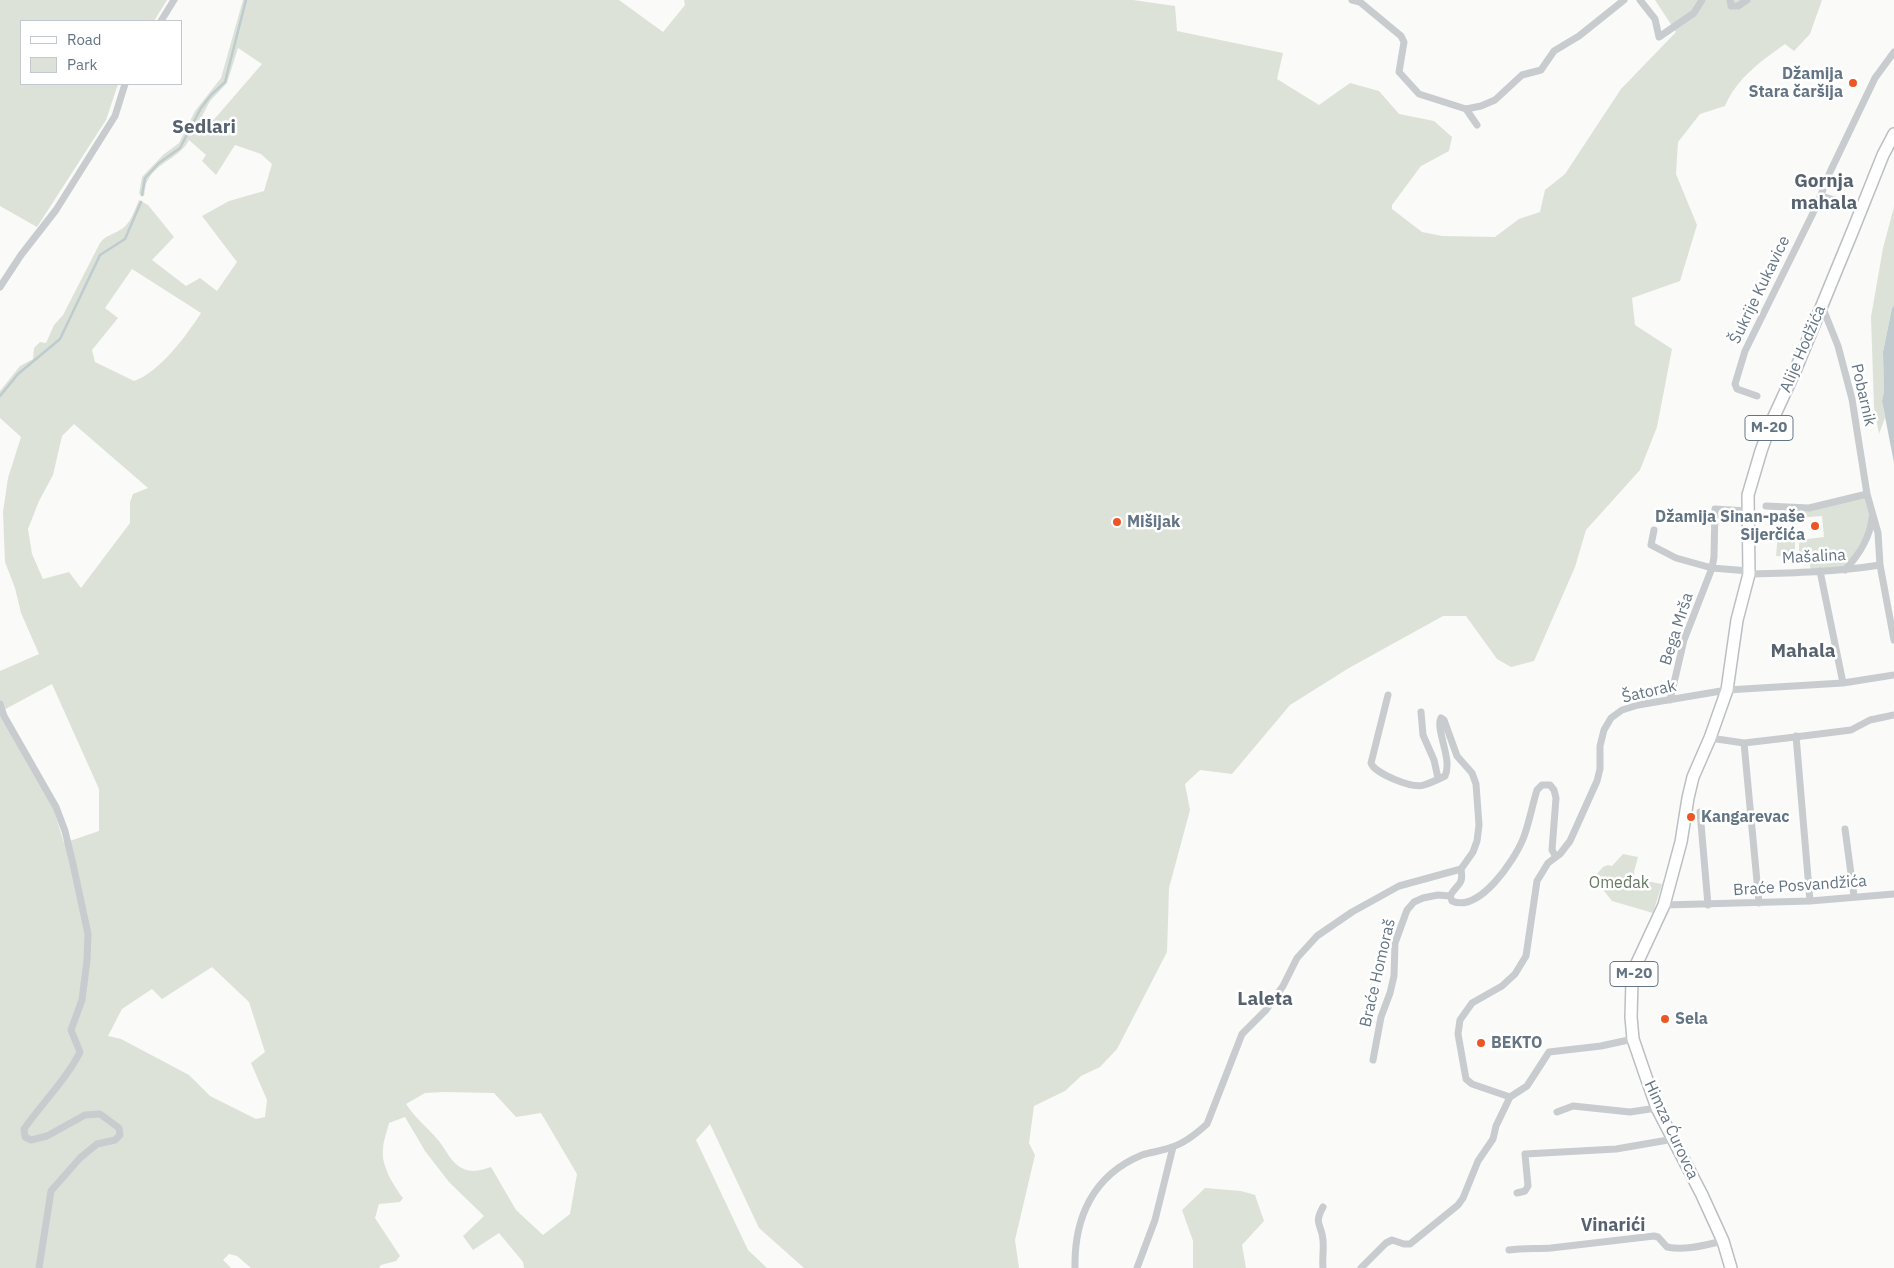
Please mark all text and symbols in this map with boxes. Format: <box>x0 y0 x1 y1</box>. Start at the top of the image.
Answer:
legend <box>20 20 182 85</box>
text: Road <box>67 30 102 49</box>
text: Park <box>67 55 97 74</box>
place label: Džamija Stara čaršija <box>1749 64 1843 102</box>
marker: Džamija Stara čaršija <box>1847 77 1859 89</box>
district label: Sedlari <box>172 117 236 139</box>
district label: Gornja mahala <box>1791 171 1857 215</box>
street label: Šukrije Kukavice <box>1726 233 1794 347</box>
street label: Alije Hodžića <box>1776 303 1830 395</box>
street label: Pobarnik <box>1846 362 1880 428</box>
road number: M-20 <box>1745 416 1793 440</box>
place label: Džamija Sinan-paše Sijerčića <box>1655 507 1805 545</box>
place label: Mišijak <box>1127 512 1180 532</box>
marker: Mišijak <box>1111 516 1123 528</box>
marker: Džamija Sinan-paše Sijerčića <box>1809 520 1821 532</box>
street label: Mašalina <box>1782 546 1846 568</box>
street label: Bega Mrša <box>1656 590 1698 668</box>
district label: Mahala <box>1770 641 1836 663</box>
street label: Šatorak <box>1620 676 1678 708</box>
place label: Kangarevac <box>1701 807 1790 827</box>
marker: Kangarevac <box>1685 811 1697 823</box>
street label: Braće Posvandžića <box>1733 872 1867 900</box>
park label: Omeđak <box>1589 873 1649 893</box>
street label: Braće Homoraš <box>1356 917 1400 1029</box>
road number: M-20 <box>1610 962 1658 986</box>
district label: Laleta <box>1237 989 1293 1011</box>
place label: Sela <box>1675 1009 1708 1029</box>
marker: Sela <box>1659 1013 1671 1025</box>
place label: BEKTO <box>1491 1033 1542 1053</box>
marker: BEKTO <box>1475 1037 1487 1049</box>
street label: Himza Ćurovca <box>1640 1077 1702 1183</box>
district label: Vinarići <box>1581 1215 1645 1237</box>

